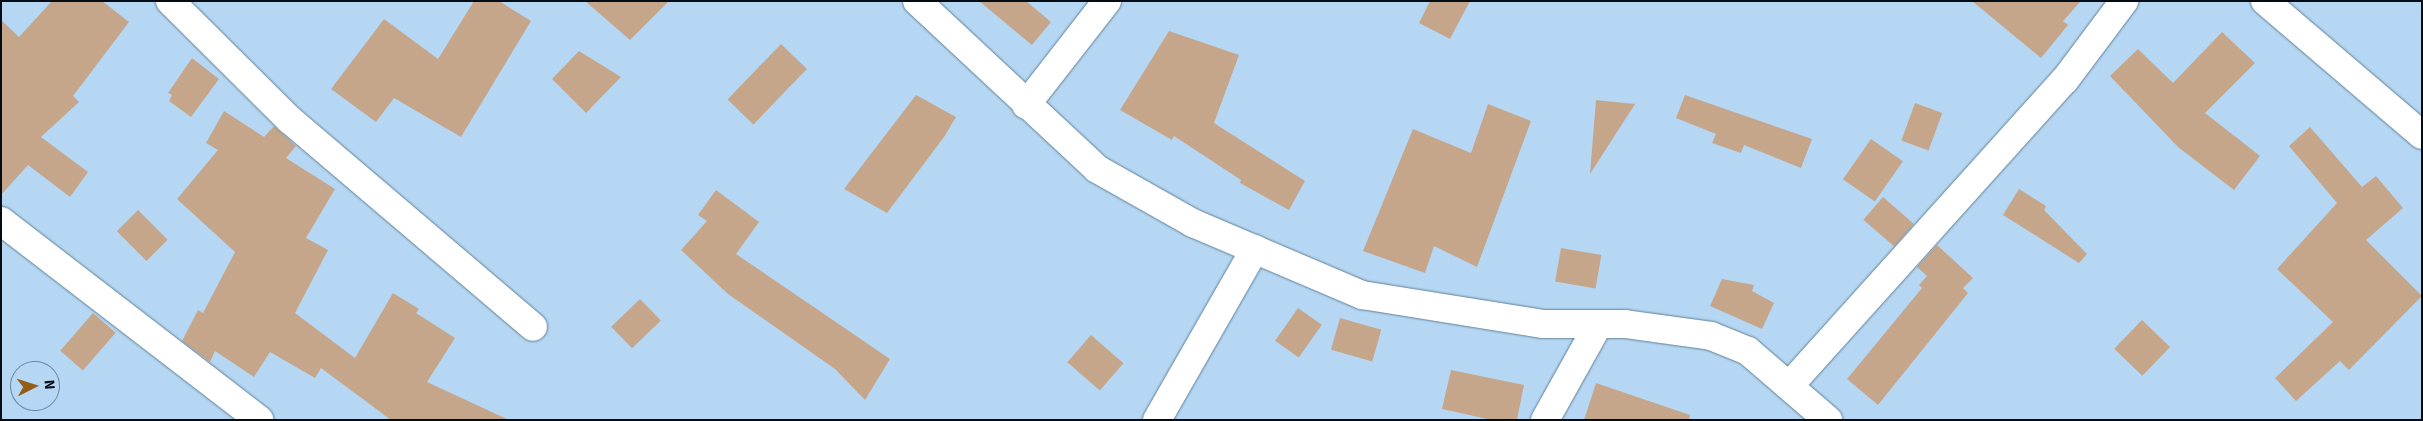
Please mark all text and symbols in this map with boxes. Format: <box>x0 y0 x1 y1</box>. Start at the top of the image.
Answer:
north arrow <box>10 361 60 411</box>
text: N <box>41 379 58 390</box>

